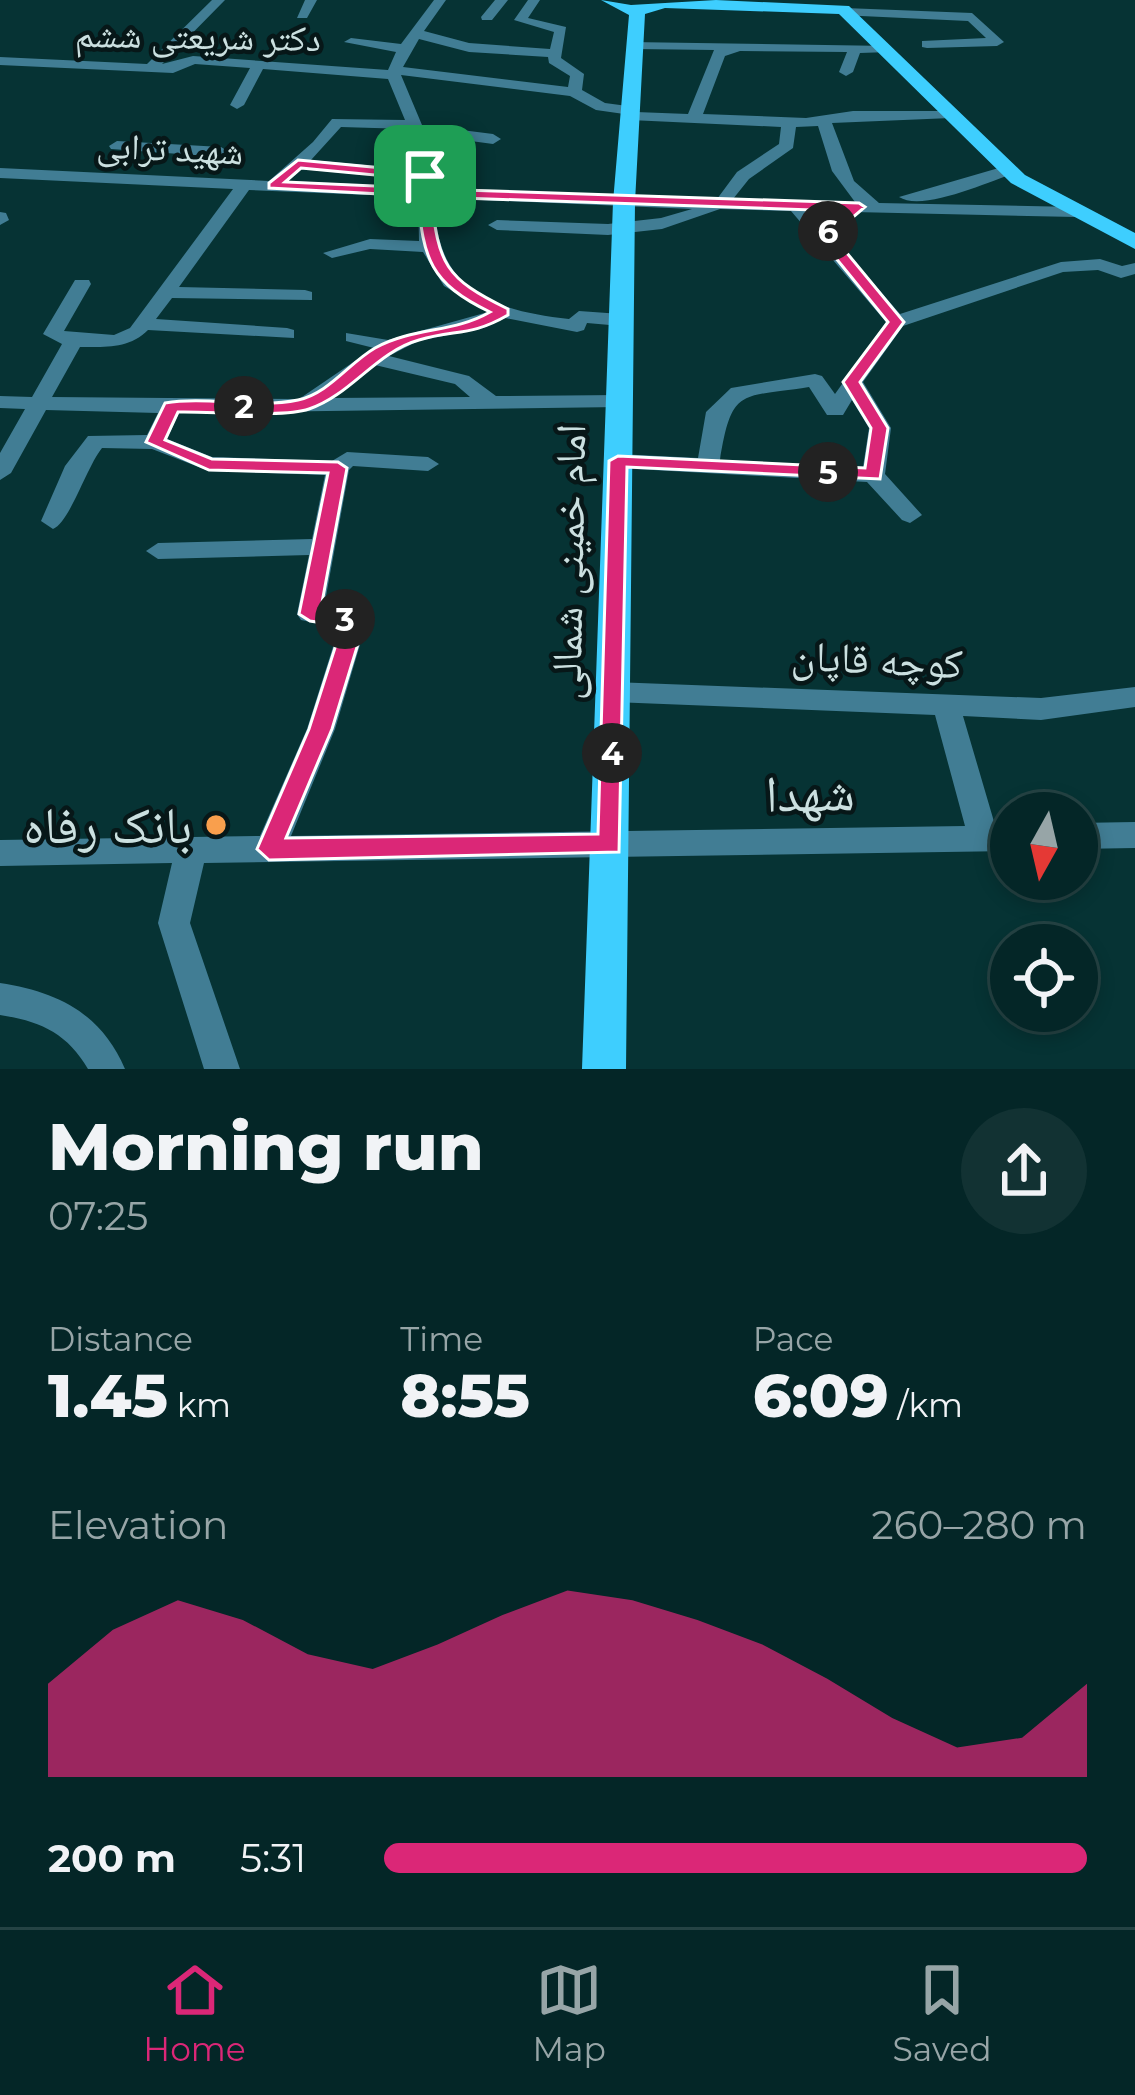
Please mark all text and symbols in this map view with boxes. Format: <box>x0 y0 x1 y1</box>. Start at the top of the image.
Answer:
street label: دکتر شریعتی ششم <box>75 12 321 62</box>
street label: شهید ترابی <box>95 122 245 174</box>
pin <box>374 125 476 227</box>
icon: arrive <box>392 143 458 209</box>
pin: 6 <box>798 201 858 261</box>
text: 6 <box>817 211 839 251</box>
pin: 2 <box>214 376 274 436</box>
text: 2 <box>234 386 254 426</box>
street label: امام خمینی شمالی <box>540 424 599 700</box>
pin: 5 <box>798 442 858 502</box>
text: 5 <box>818 452 838 492</box>
pin: 3 <box>315 589 375 649</box>
text: 3 <box>335 599 355 639</box>
street label: کوچه قاپان <box>790 629 964 689</box>
pin: 4 <box>582 723 642 783</box>
text: 4 <box>601 733 623 773</box>
street label: شهدا <box>765 761 855 825</box>
north arrow <box>990 792 1098 900</box>
map controls <box>990 792 1098 1032</box>
place label: بانک رفاه <box>23 794 192 856</box>
marker: بانک رفاه <box>203 812 229 838</box>
button: locate <box>990 924 1098 1032</box>
text: Morning run <box>48 1106 484 1187</box>
button: share <box>961 1108 1087 1234</box>
text: 07:25 <box>48 1192 148 1240</box>
text: Distance <box>48 1319 193 1359</box>
text: Time <box>400 1319 483 1359</box>
text: Pace <box>753 1319 834 1359</box>
text: 1.45 <box>48 1359 168 1432</box>
text: 8:55 <box>400 1359 530 1432</box>
text: 6:09 <box>753 1359 889 1432</box>
text: km <box>168 1385 231 1425</box>
text: /km <box>889 1385 963 1425</box>
text: Elevation <box>48 1501 228 1549</box>
text: 260–280 m <box>872 1501 1087 1549</box>
text: 200 m <box>48 1834 176 1882</box>
text: 5:31 <box>240 1834 306 1882</box>
tab: Home <box>143 1957 246 2069</box>
tab: Map <box>532 1957 606 2069</box>
tab: Saved <box>893 1957 992 2069</box>

